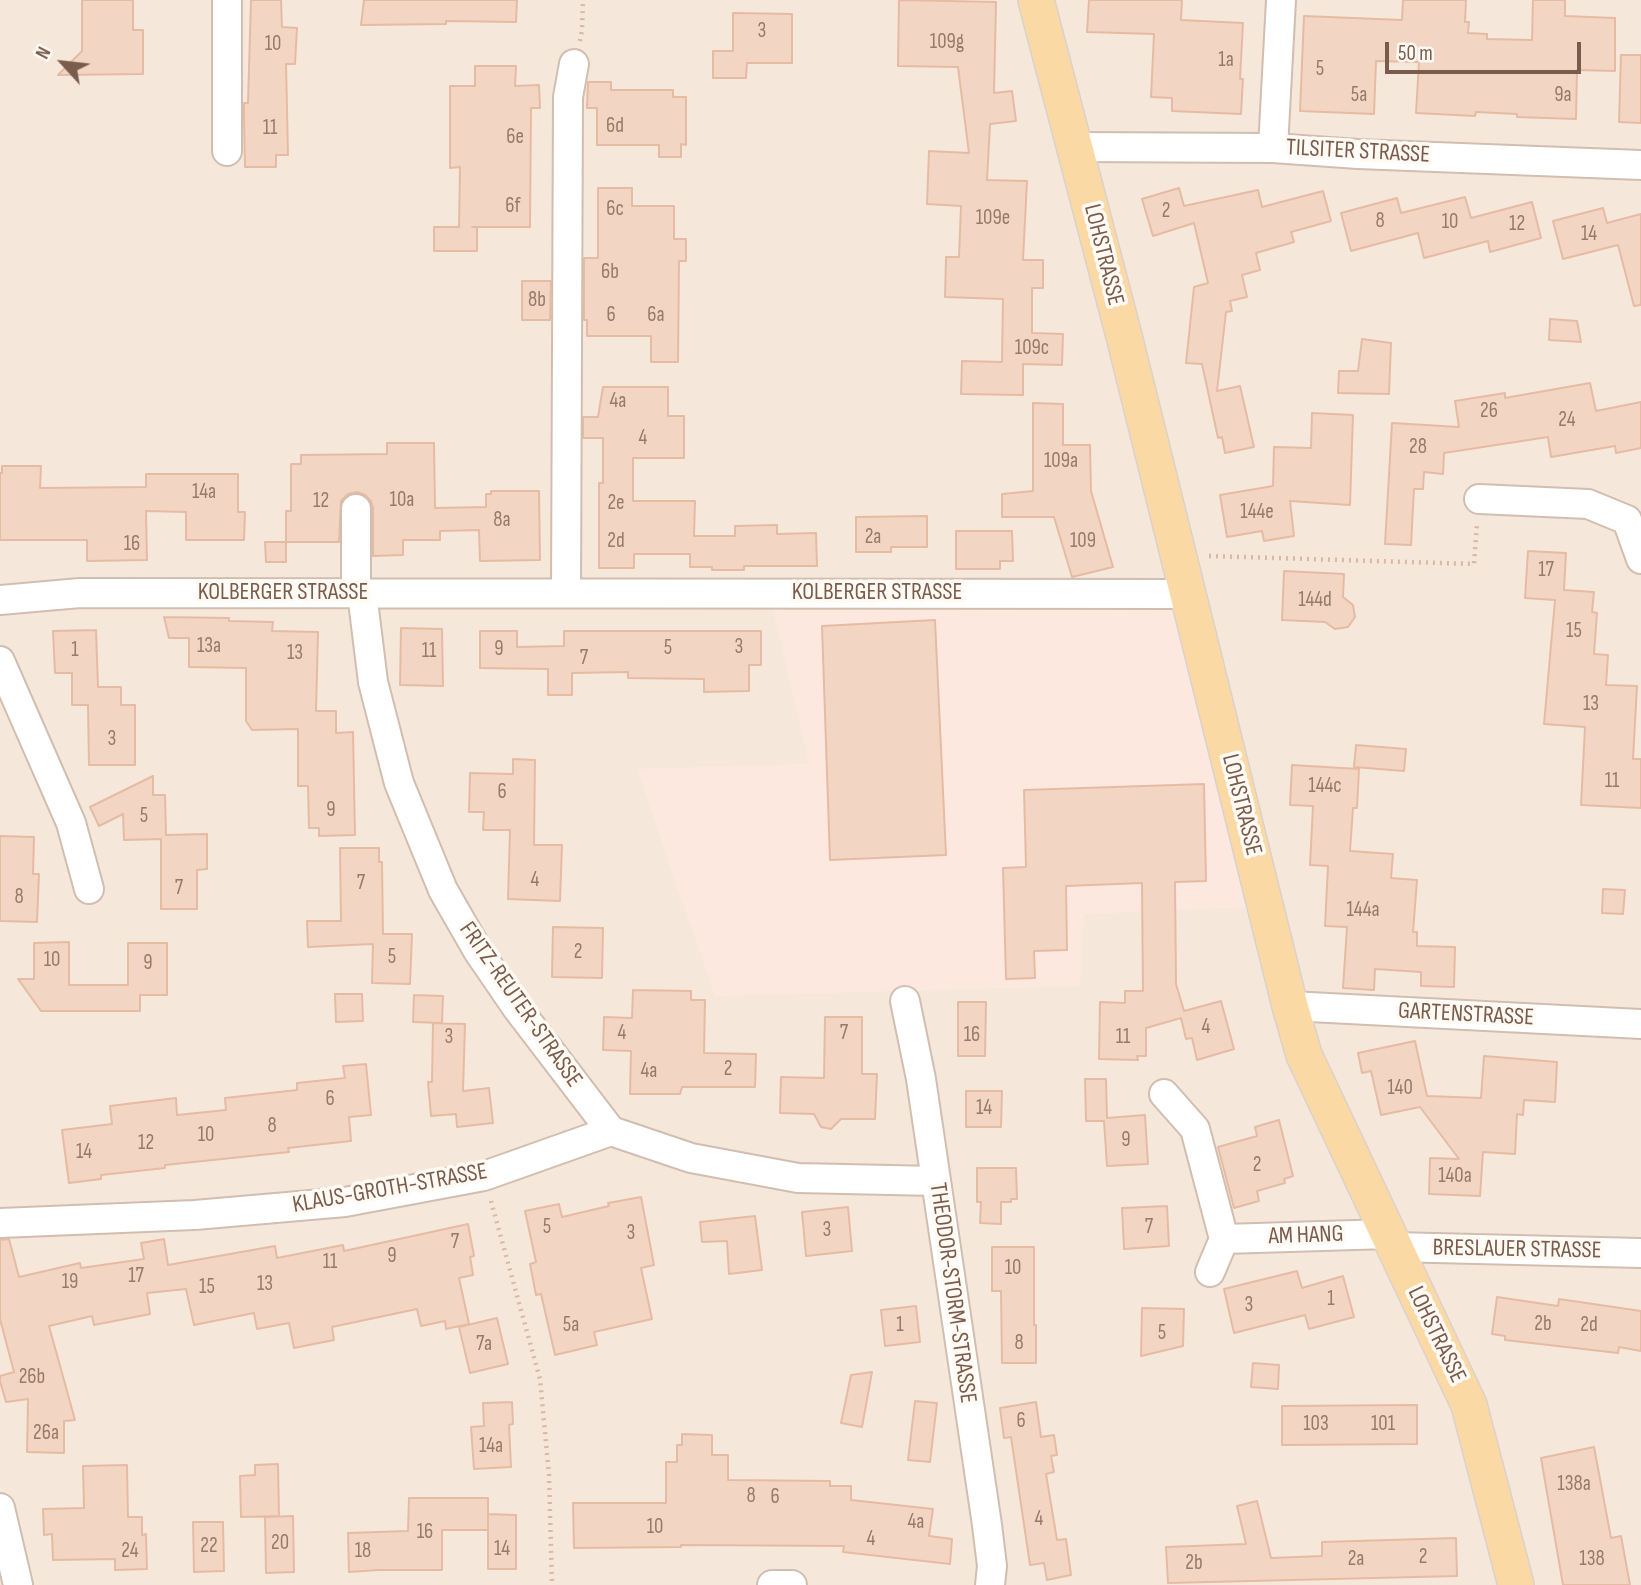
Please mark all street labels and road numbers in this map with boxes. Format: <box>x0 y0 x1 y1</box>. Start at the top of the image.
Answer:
street label: TILSITER STRASSE <box>1285 134 1431 170</box>
street label: LOHSTRASSE <box>1077 201 1129 309</box>
street label: KOLBERGER STRASSE <box>198 579 368 607</box>
street label: KOLBERGER STRASSE <box>792 579 962 607</box>
street label: LOHSTRASSE <box>1215 751 1267 859</box>
street label: FRITZ-REUTER-STRASSE <box>452 917 588 1093</box>
street label: GARTENSTRASSE <box>1397 997 1535 1033</box>
street label: KLAUS-GROTH-STRASSE <box>290 1158 490 1220</box>
street label: THEODOR-STORM-STRASSE <box>922 1181 982 1405</box>
street label: AM HANG <box>1268 1220 1344 1252</box>
street label: BRESLAUER STRASSE <box>1432 1234 1602 1266</box>
street label: LOHSTRASSE <box>1400 1282 1472 1388</box>

